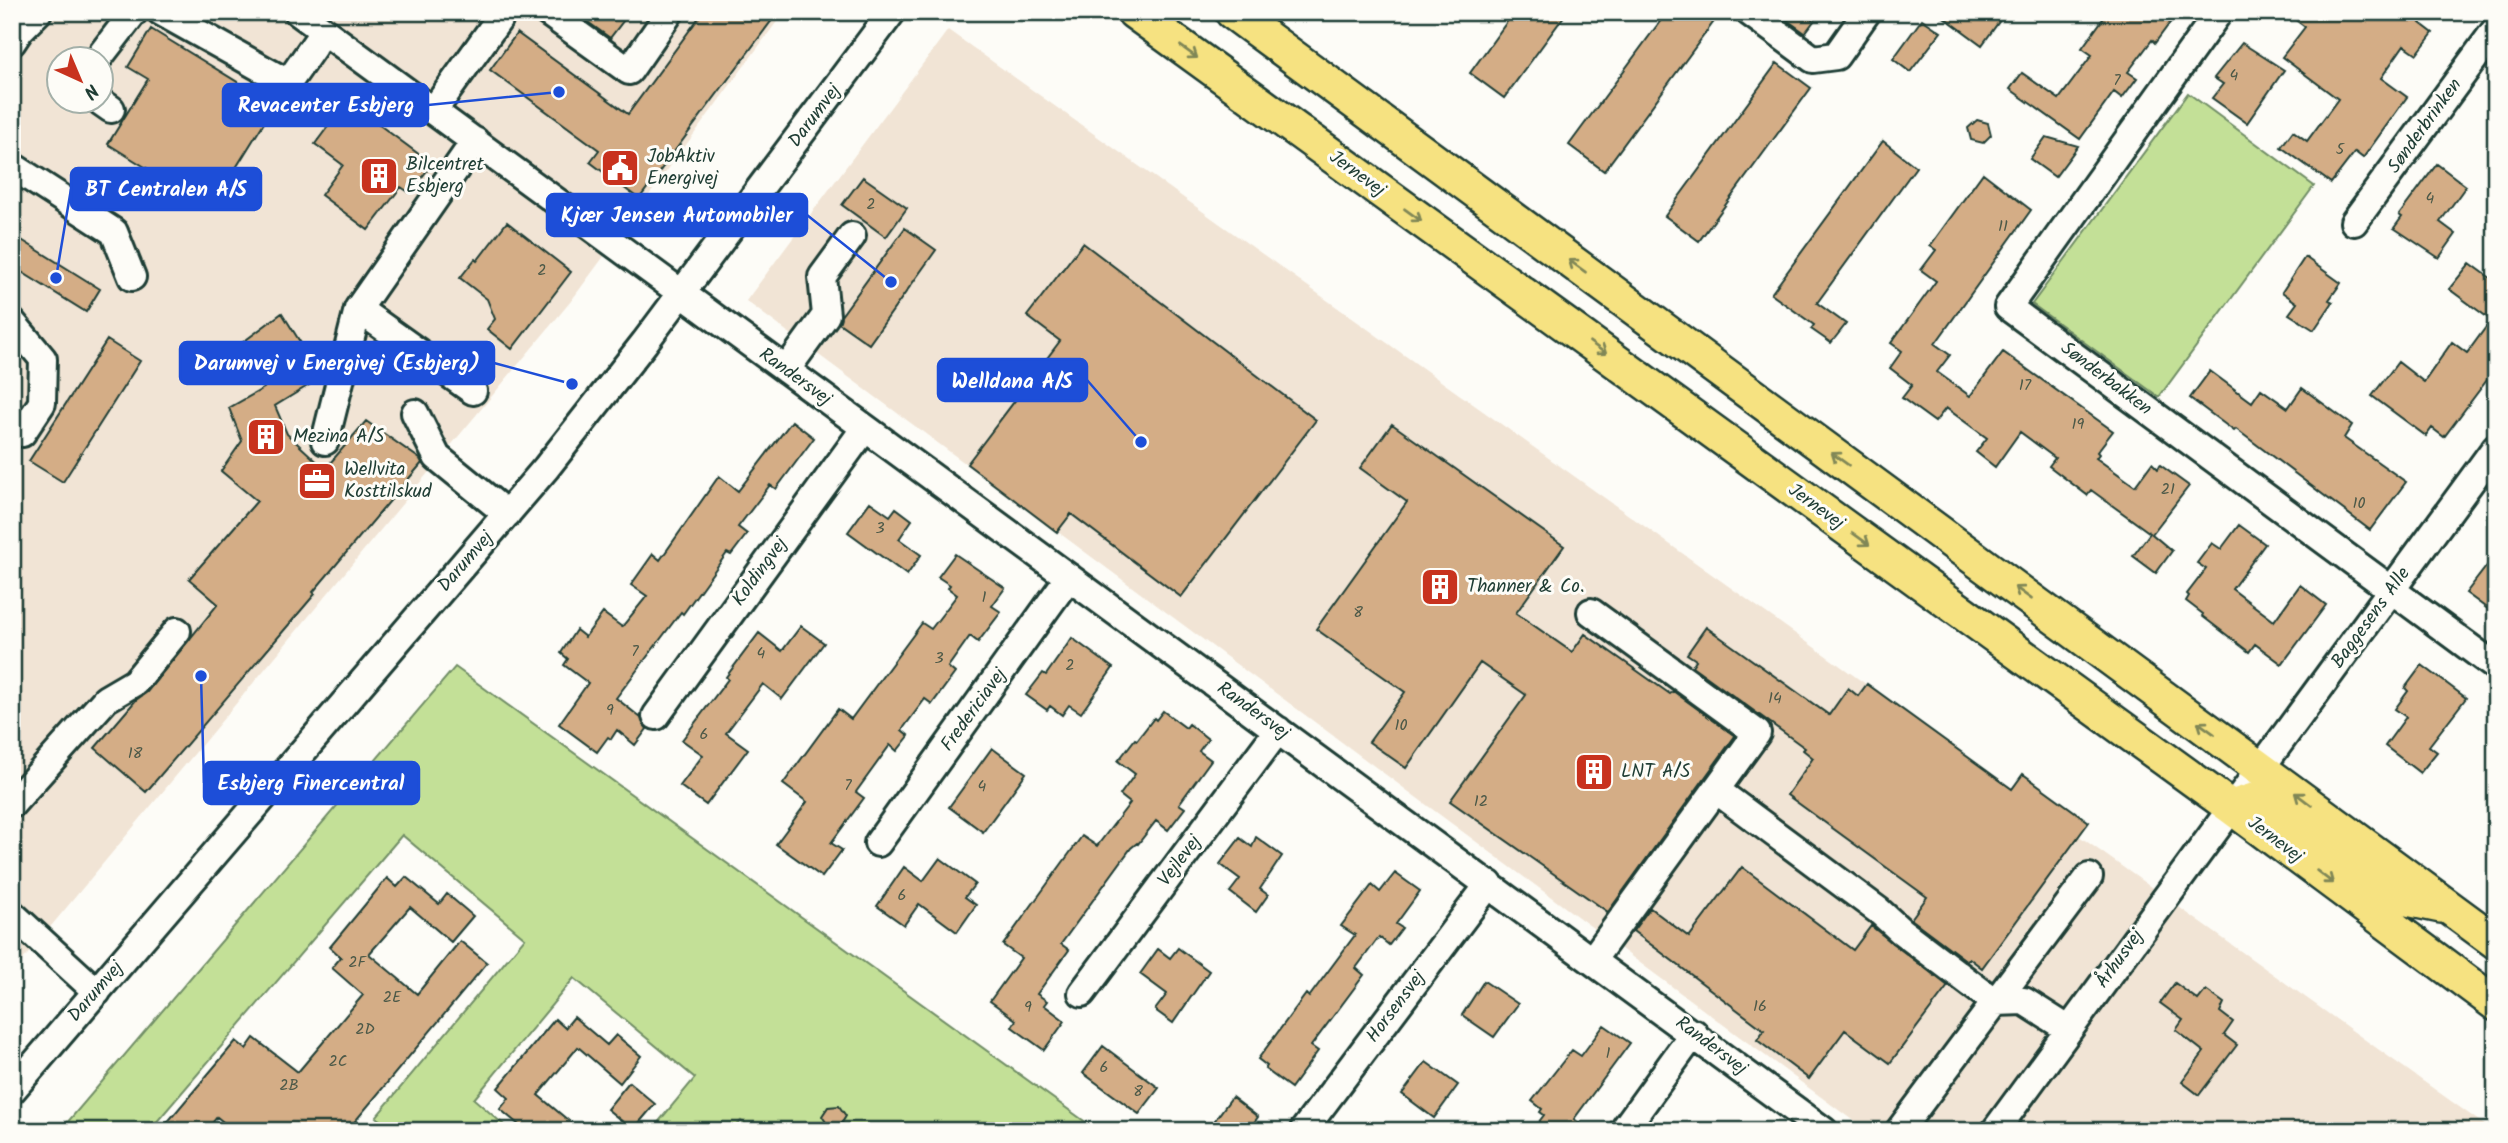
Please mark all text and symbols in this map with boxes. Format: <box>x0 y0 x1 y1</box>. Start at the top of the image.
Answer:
one-way arrow <box>1180 44 1199 59</box>
north arrow <box>46 46 116 116</box>
house number: 4 <box>2230 63 2239 88</box>
house number: 7 <box>2113 68 2121 93</box>
street label: Sønderbrinken <box>2380 72 2470 180</box>
text: N <box>76 76 105 106</box>
street label: Darumvej <box>781 77 850 154</box>
callout: Revacenter Esbjerg <box>223 84 428 126</box>
text: Revacenter Esbjerg <box>238 90 414 123</box>
house number: 5 <box>2336 137 2346 162</box>
place label: JobAktiv Energivej <box>647 142 719 194</box>
street label: Jernevej <box>1322 143 1393 206</box>
public building icon: JobAktiv Energivej <box>599 147 641 189</box>
place label: Bilcentret Esbjerg <box>406 150 485 202</box>
building icon: Bilcentret Esbjerg <box>358 155 400 197</box>
callout: BT Centralen A/S <box>71 168 261 210</box>
text: BT Centralen A/S <box>85 174 247 207</box>
house number: 4 <box>2426 186 2435 211</box>
house number: 2 <box>866 192 876 217</box>
callout: Kjær Jensen Automobiler <box>547 194 807 236</box>
text: Kjær Jensen Automobiler <box>561 200 794 233</box>
one-way arrow <box>1403 207 1422 222</box>
house number: 11 <box>1998 214 2008 239</box>
house number: 2 <box>537 258 547 283</box>
one-way arrow <box>1568 259 1587 273</box>
street label: Sønderbakken <box>2054 334 2158 424</box>
street label: Randersvej <box>752 340 839 414</box>
one-way arrow <box>1588 340 1607 355</box>
callout: Darumvej v Energivej (Esbjerg) <box>180 342 494 384</box>
text: Darumvej v Energivej (Esbjerg) <box>194 348 480 381</box>
callout: Welldana A/S <box>938 359 1087 401</box>
text: Welldana A/S <box>951 366 1073 399</box>
house number: 17 <box>2019 373 2032 398</box>
house number: 19 <box>2072 412 2085 437</box>
building icon: Mezina A/S <box>245 416 287 458</box>
place label: Mezina A/S <box>293 422 384 452</box>
one-way arrow <box>1831 451 1849 466</box>
place label: Wellvita Kosttilskud <box>344 455 432 507</box>
office icon: Wellvita Kosttilskud <box>296 460 338 502</box>
street label: Jernevej <box>1781 476 1852 539</box>
house number: 21 <box>2161 477 2175 502</box>
house number: 10 <box>2352 491 2366 516</box>
house number: 3 <box>875 516 885 541</box>
street label: Darumvej <box>431 524 502 599</box>
street label: Koldingvej <box>725 530 796 613</box>
one-way arrow <box>1851 532 1870 546</box>
street label: Baggesens Alle <box>2324 560 2419 675</box>
building icon: Thanner & Co. <box>1419 566 1461 608</box>
place label: Thanner & Co. <box>1467 572 1584 602</box>
house number: 1 <box>981 585 987 610</box>
one-way arrow <box>2014 586 2033 600</box>
house number: 8 <box>1353 600 1363 625</box>
house number: 7 <box>631 639 639 664</box>
house number: 4 <box>757 641 766 666</box>
house number: 3 <box>934 646 944 671</box>
house number: 2 <box>1065 653 1075 678</box>
street label: Fredericiavej <box>933 661 1015 758</box>
street label: Randersvej <box>1210 674 1297 748</box>
house number: 14 <box>1768 686 1782 711</box>
house number: 9 <box>606 698 614 723</box>
house number: 10 <box>1394 713 1408 738</box>
one-way arrow <box>2197 721 2216 735</box>
house number: 6 <box>700 722 708 747</box>
house number: 18 <box>128 741 143 766</box>
building icon: LNT A/S <box>1573 751 1615 793</box>
place label: LNT A/S <box>1621 757 1690 787</box>
callout: Esbjerg Finercentral <box>204 762 419 804</box>
text: Esbjerg Finercentral <box>218 768 405 801</box>
house number: 7 <box>844 773 852 798</box>
house number: 4 <box>978 774 987 799</box>
house number: 12 <box>1474 789 1488 814</box>
one-way arrow <box>2294 792 2313 806</box>
street label: Jernevej <box>2240 809 2310 872</box>
street label: Vejlevej <box>1151 828 1210 893</box>
one-way arrow <box>2315 870 2334 885</box>
house number: 6 <box>898 883 906 908</box>
street label: Århusvej <box>2088 922 2152 995</box>
house number: 2F <box>348 950 367 975</box>
street label: Darumvej <box>61 954 132 1029</box>
street label: Horsensvej <box>1359 964 1434 1050</box>
house number: 2E <box>383 985 402 1010</box>
house number: 16 <box>1753 994 1767 1019</box>
house number: 9 <box>1024 995 1032 1020</box>
street label: Randersvej <box>1668 1009 1754 1084</box>
house number: 2D <box>355 1017 375 1042</box>
house number: 1 <box>1605 1041 1611 1066</box>
house number: 2C <box>329 1049 347 1074</box>
house number: 6 <box>1100 1055 1108 1080</box>
house number: 2B <box>279 1073 299 1098</box>
house number: 8 <box>1133 1079 1143 1104</box>

